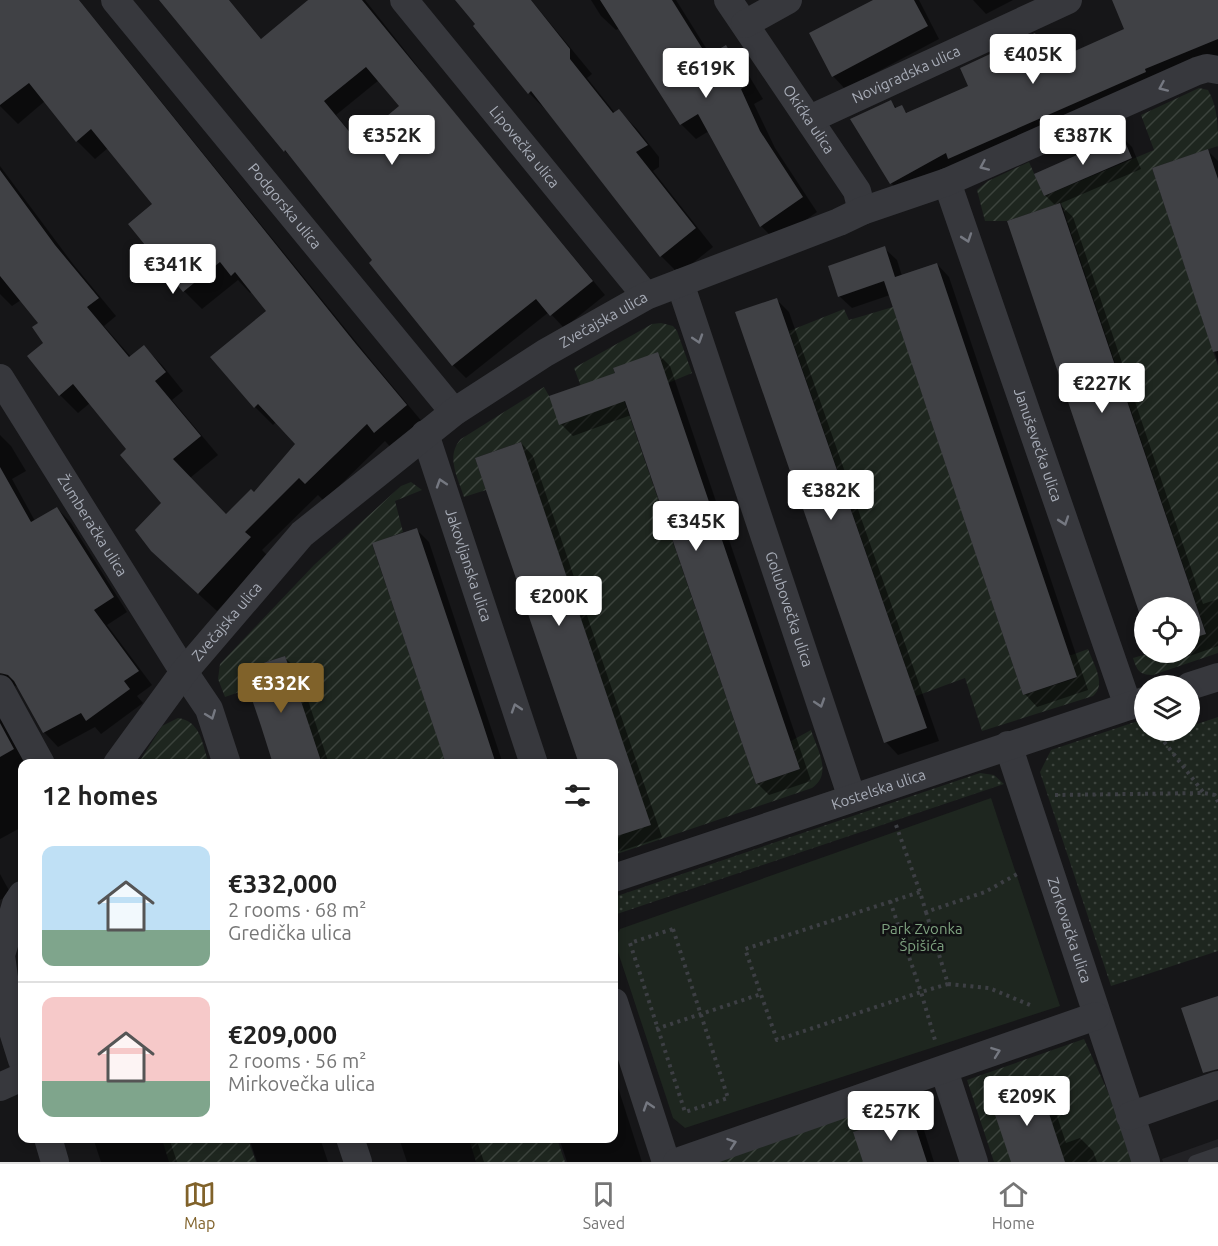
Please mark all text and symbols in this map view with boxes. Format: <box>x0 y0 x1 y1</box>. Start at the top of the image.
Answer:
pin: €405K <box>991 34 1075 85</box>
street label: Novigradska ulica <box>849 42 963 106</box>
text: €405K <box>1004 42 1062 65</box>
pin: €619K <box>664 48 748 99</box>
text: €619K <box>677 56 735 79</box>
one-way arrow <box>1158 79 1169 91</box>
street label: Okićka ulica <box>780 81 838 157</box>
street label: Lipovečka ulica <box>486 102 563 191</box>
pin: €352K <box>350 115 434 166</box>
pin: €387K <box>1041 115 1125 166</box>
text: €352K <box>363 123 421 146</box>
text: €387K <box>1054 123 1112 146</box>
one-way arrow <box>980 159 991 171</box>
street label: Podgorska ulica <box>245 160 325 252</box>
one-way arrow <box>959 232 972 243</box>
pin: €341K <box>131 244 215 295</box>
text: €341K <box>144 252 202 275</box>
street label: Zvečajska ulica <box>556 288 650 351</box>
one-way arrow <box>691 333 703 344</box>
pin: €227K <box>1060 363 1144 414</box>
text: €227K <box>1073 371 1131 394</box>
street label: Januševečka ulica <box>1011 386 1066 504</box>
pin: €382K <box>789 470 873 521</box>
street label: Žumberačka ulica <box>55 471 131 579</box>
one-way arrow <box>436 478 449 489</box>
text: €382K <box>802 478 860 501</box>
pin: €345K <box>654 501 738 552</box>
street label: Jakovljanska ulica <box>442 506 495 624</box>
text: €345K <box>667 509 725 532</box>
one-way arrow <box>1057 515 1070 526</box>
street label: Golubovečka ulica <box>762 549 817 669</box>
pin: €200K <box>517 576 601 627</box>
street label: Zvečajska ulica <box>188 578 265 664</box>
text: €200K <box>530 584 588 607</box>
map controls <box>1134 597 1200 741</box>
button: locate <box>1134 597 1200 663</box>
pin: €332K <box>239 663 323 714</box>
text: €332K <box>252 671 310 694</box>
button: layers <box>1134 675 1200 741</box>
one-way arrow <box>813 697 825 708</box>
one-way arrow <box>511 703 523 714</box>
one-way arrow <box>204 709 216 720</box>
street label: Kostelska ulica <box>829 766 928 813</box>
icon: filters <box>561 779 594 812</box>
text: 12 homes <box>42 781 158 810</box>
text: €332,000 <box>228 869 337 898</box>
icon: home <box>90 870 162 942</box>
street label: Zorkovačka ulica <box>1044 875 1095 985</box>
text: 2 rooms · 68 m² <box>228 898 366 921</box>
park label: Park Zvonka Špišića <box>881 920 963 954</box>
text: Gredička ulica <box>228 921 352 944</box>
text: €209,000 <box>228 1020 337 1049</box>
icon: home <box>90 1021 162 1093</box>
one-way arrow <box>990 1046 1000 1059</box>
text: 2 rooms · 56 m² <box>228 1049 366 1072</box>
text: Mirkovečka ulica <box>228 1072 375 1095</box>
pin: €209K <box>985 1076 1069 1127</box>
text: €209K <box>998 1084 1056 1107</box>
pin: €257K <box>849 1091 933 1142</box>
text: €257K <box>862 1099 920 1122</box>
one-way arrow <box>643 1102 655 1112</box>
one-way arrow <box>726 1138 737 1150</box>
tab: Map <box>183 1178 216 1232</box>
tab: Saved <box>583 1178 625 1232</box>
tab: Home <box>992 1178 1035 1232</box>

